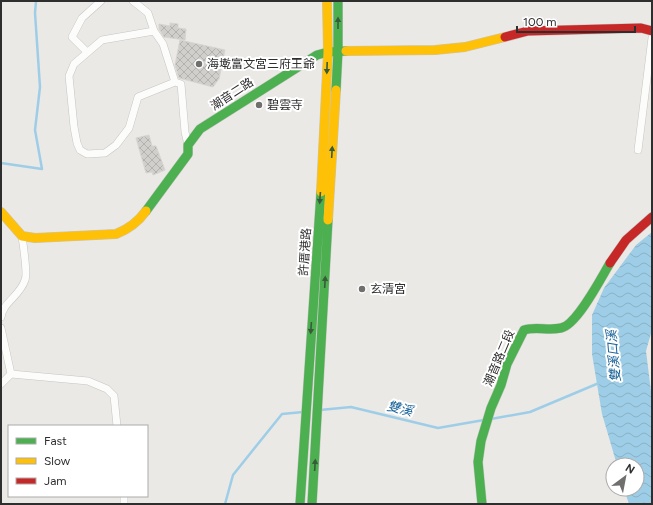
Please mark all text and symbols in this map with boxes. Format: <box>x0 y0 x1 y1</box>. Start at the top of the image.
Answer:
scale bar <box>517 8 635 34</box>
text: 100 m <box>523 15 557 29</box>
one-way arrow <box>335 16 341 29</box>
place label: 海墘富文宮三府王爺 <box>207 57 315 71</box>
marker: 海墘富文宮三府王爺 <box>194 59 204 69</box>
one-way arrow <box>324 62 330 75</box>
street label: 潮音二路 <box>208 75 256 113</box>
place label: 碧雲寺 <box>267 98 303 112</box>
marker: 碧雲寺 <box>254 100 264 110</box>
one-way arrow <box>329 145 335 158</box>
one-way arrow <box>317 192 324 204</box>
street label: 許厝港路 <box>296 228 314 276</box>
one-way arrow <box>321 276 328 288</box>
place label: 玄清宮 <box>370 282 406 296</box>
marker: 玄清宮 <box>357 284 367 294</box>
one-way arrow <box>308 321 315 334</box>
water label: 雙溪口溪 <box>604 327 623 383</box>
street label: 潮音路二段 <box>481 328 517 388</box>
water label: 雙溪 <box>385 398 416 419</box>
legend <box>8 425 148 497</box>
text: Fast <box>44 434 67 448</box>
text: Slow <box>44 454 71 468</box>
north arrow <box>605 457 645 497</box>
one-way arrow <box>311 459 318 471</box>
text: N <box>623 461 637 477</box>
text: Jam <box>44 474 67 488</box>

